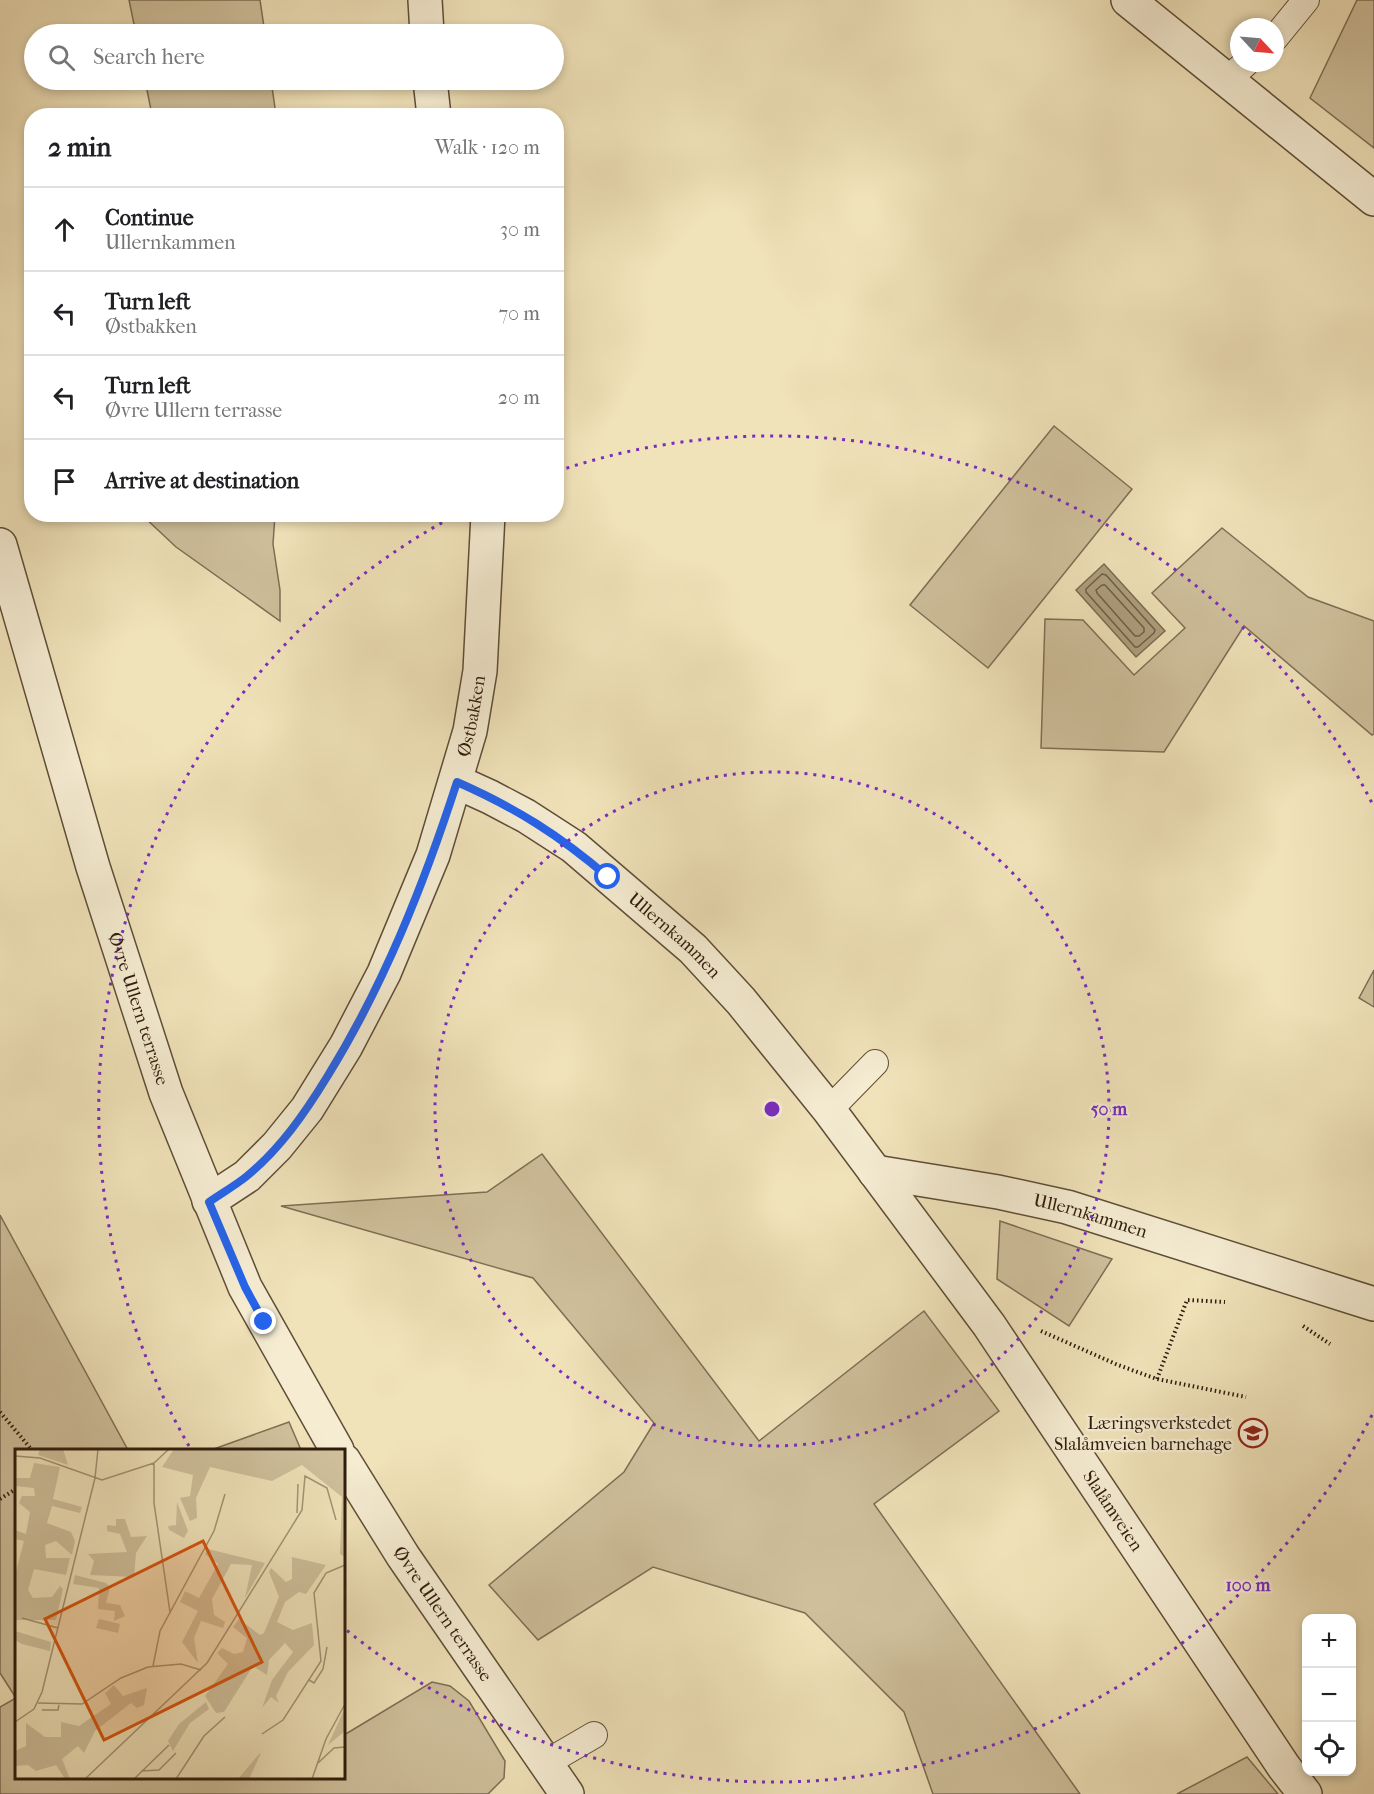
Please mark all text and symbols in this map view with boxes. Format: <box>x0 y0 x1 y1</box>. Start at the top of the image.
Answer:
north arrow <box>1230 18 1284 72</box>
search box <box>24 24 564 90</box>
icon: search <box>45 41 78 74</box>
text: Search here <box>93 44 205 70</box>
text: 2 min <box>48 132 111 163</box>
text: Walk · 120 m <box>435 136 540 159</box>
text: Continue <box>105 205 194 231</box>
icon: ahead <box>48 213 81 246</box>
text: 30 m <box>500 218 540 241</box>
text: Ullernkammen <box>105 231 236 254</box>
text: Turn left <box>105 289 191 315</box>
icon: left <box>48 297 81 330</box>
text: 70 m <box>498 302 540 325</box>
text: Østbakken <box>105 315 197 338</box>
text: Turn left <box>105 373 191 399</box>
icon: left <box>48 381 81 414</box>
text: 20 m <box>498 386 540 409</box>
text: Øvre Ullern terrasse <box>105 399 282 422</box>
icon: arrive <box>48 465 81 498</box>
text: Arrive at destination <box>105 468 299 494</box>
street label: Østbakken <box>452 673 490 759</box>
route start <box>594 863 620 889</box>
street label: Ullernkammen <box>624 888 725 983</box>
street label: Øvre Ullern terrasse <box>104 929 173 1088</box>
centre of rings <box>762 1099 782 1119</box>
text: 50 m <box>1091 1099 1128 1120</box>
street label: Ullernkammen <box>1031 1190 1150 1242</box>
route end <box>250 1308 276 1334</box>
place label: Læringsverkstedet Slalåmveien barnehage <box>1054 1413 1233 1455</box>
school or university icon: Læringsverkstedet Slalåmveien barnehage <box>1237 1417 1269 1449</box>
inset map <box>15 1449 345 1779</box>
street label: Slalåmveien <box>1079 1466 1148 1556</box>
street label: Øvre Ullern terrasse <box>389 1542 497 1686</box>
text: 100 m <box>1225 1575 1272 1596</box>
map controls <box>1302 1614 1356 1776</box>
button: + <box>1302 1614 1356 1668</box>
button: − <box>1302 1668 1356 1722</box>
button: locate <box>1302 1722 1356 1776</box>

